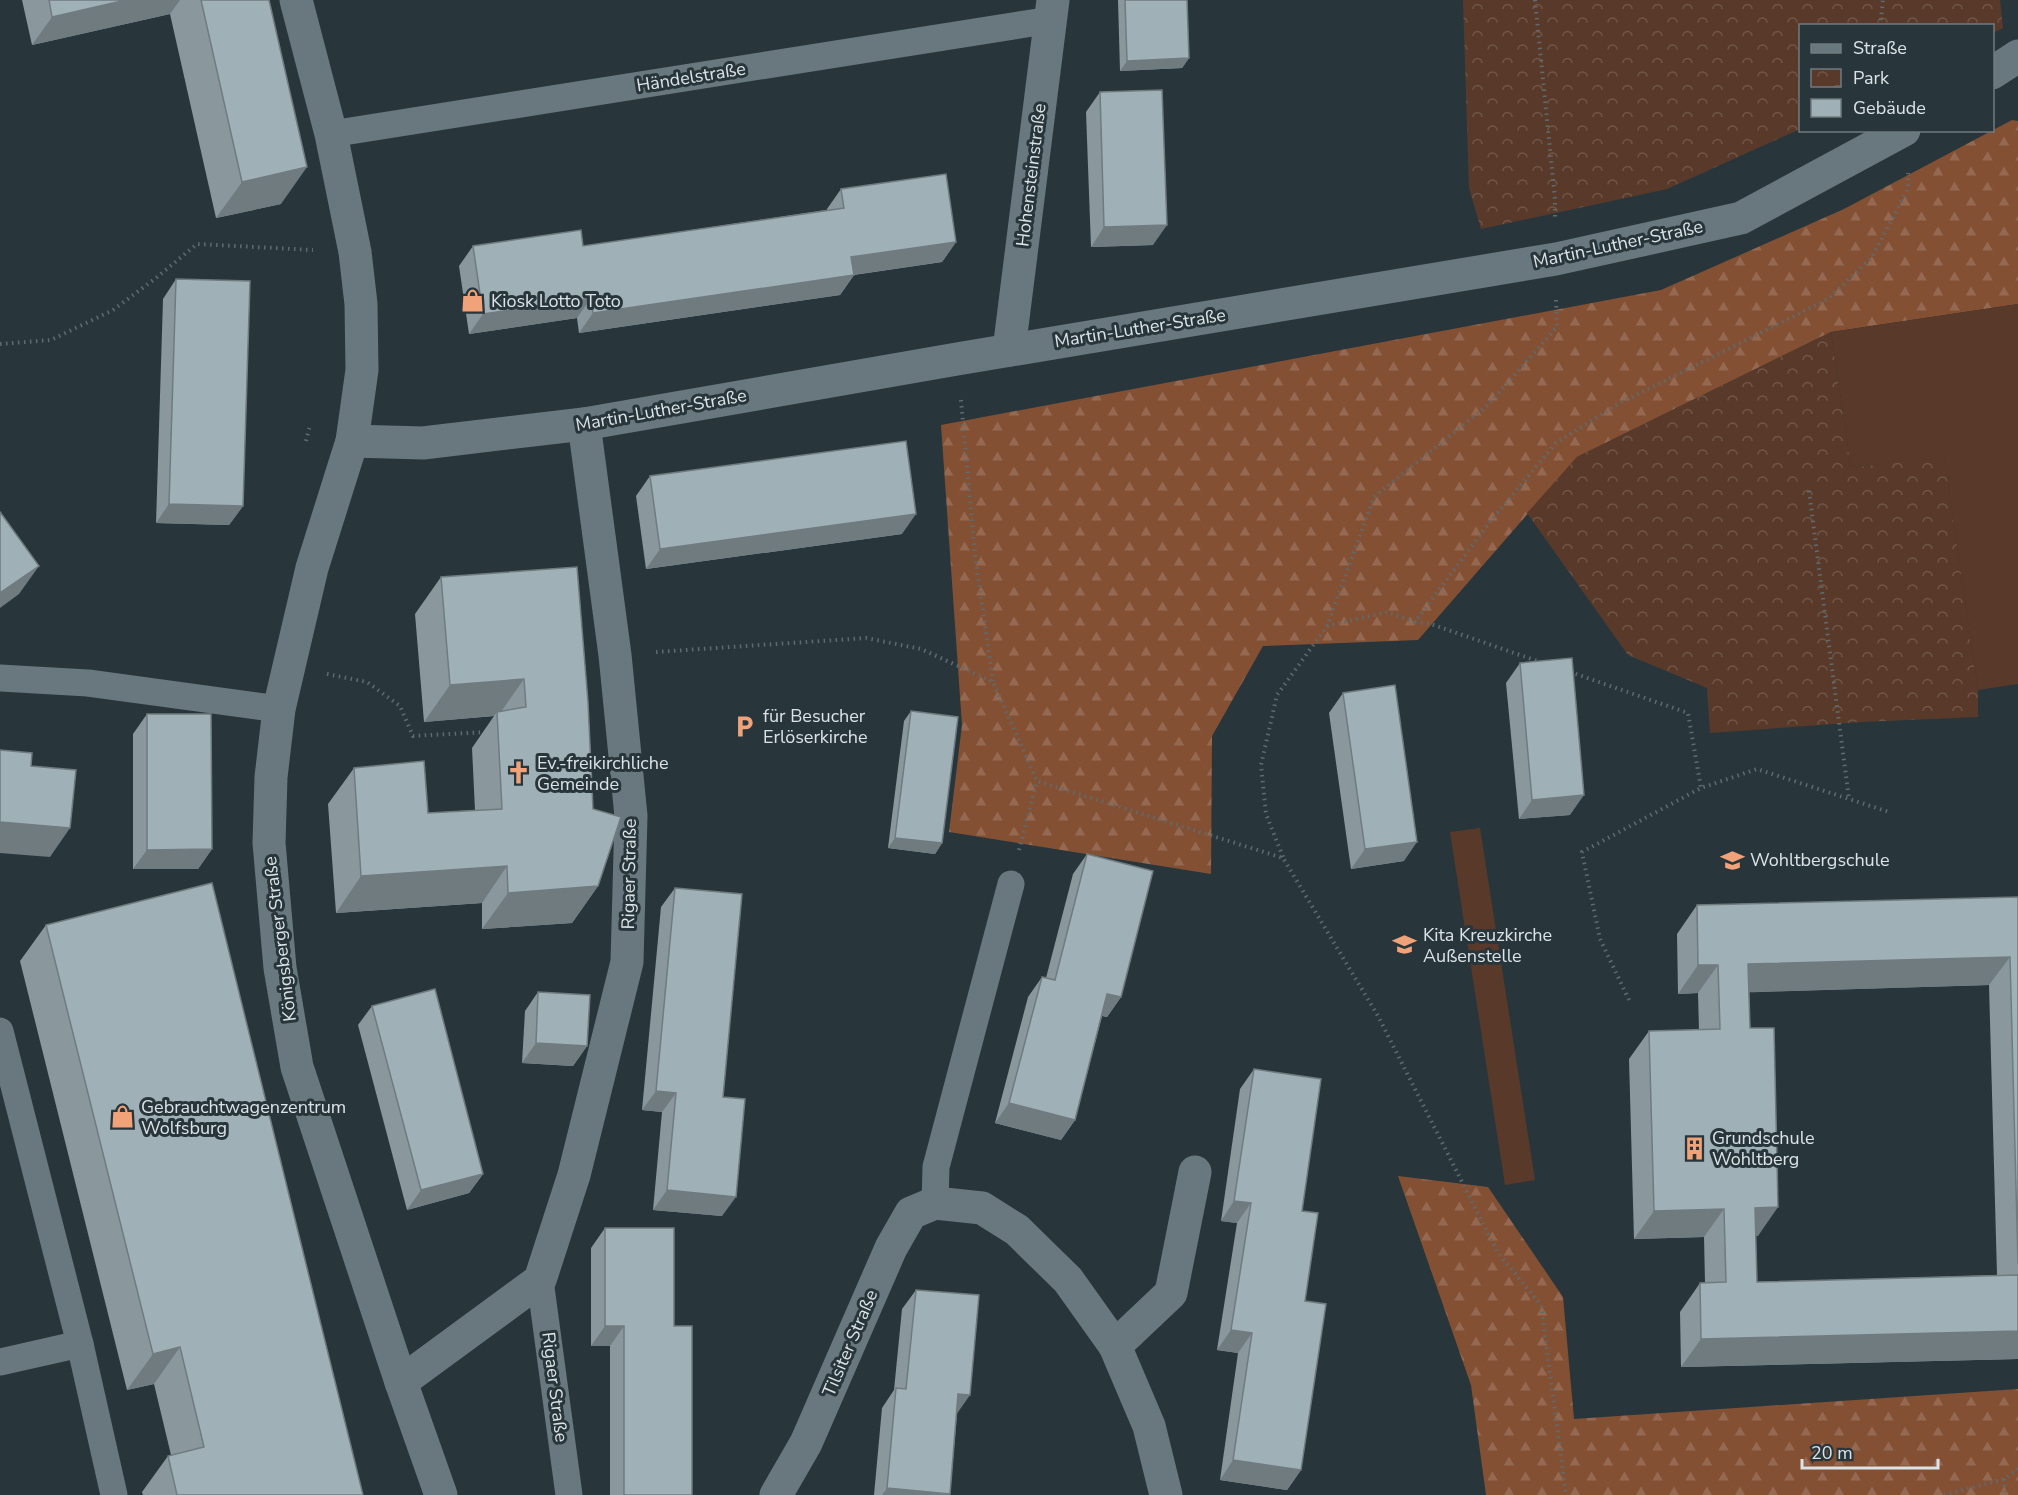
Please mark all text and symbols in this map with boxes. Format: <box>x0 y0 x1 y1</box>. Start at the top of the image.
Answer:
legend <box>1799 24 1994 132</box>
text: Straße <box>1853 36 1907 60</box>
street label: Händelstraße <box>635 57 747 97</box>
text: Park <box>1853 66 1890 90</box>
text: Gebäude <box>1853 96 1926 120</box>
street label: Hohensteinstraße <box>1010 102 1052 248</box>
street label: Martin-Luther-Straße <box>1531 214 1705 274</box>
shop icon: Kiosk Lotto Toto <box>460 288 486 314</box>
place label: Kiosk Lotto Toto <box>491 289 621 313</box>
street label: Martin-Luther-Straße <box>1053 303 1227 353</box>
street label: Martin-Luther-Straße <box>574 383 748 437</box>
place label: für Besucher Erlöserkirche <box>763 704 868 749</box>
parking icon: für Besucher Erlöserkirche <box>732 713 758 739</box>
place label: Ev.-freikirchliche Gemeinde <box>537 751 668 796</box>
church icon: Ev.-freikirchliche Gemeinde <box>506 760 532 786</box>
street label: Rigaer Straße <box>616 818 642 930</box>
school or university icon: Wohltbergschule <box>1719 847 1745 873</box>
place label: Wohltbergschule <box>1750 848 1890 872</box>
street label: Königsberger Straße <box>258 855 302 1023</box>
place label: Kita Kreuzkirche Außenstelle <box>1423 923 1552 968</box>
school or university icon: Kita Kreuzkirche Außenstelle <box>1392 932 1418 958</box>
place label: Gebrauchtwagenzentrum Wolfsburg <box>141 1095 346 1140</box>
shop icon: Gebrauchtwagenzentrum Wolfsburg <box>110 1104 136 1130</box>
place label: Grundschule Wohltberg <box>1712 1126 1814 1171</box>
building icon: Grundschule Wohltberg <box>1681 1135 1707 1161</box>
street label: Tilsiter Straße <box>817 1286 883 1400</box>
street label: Rigaer Straße <box>536 1331 574 1443</box>
scale bar <box>1802 1432 1938 1470</box>
text: 20 m <box>1811 1441 1853 1465</box>

